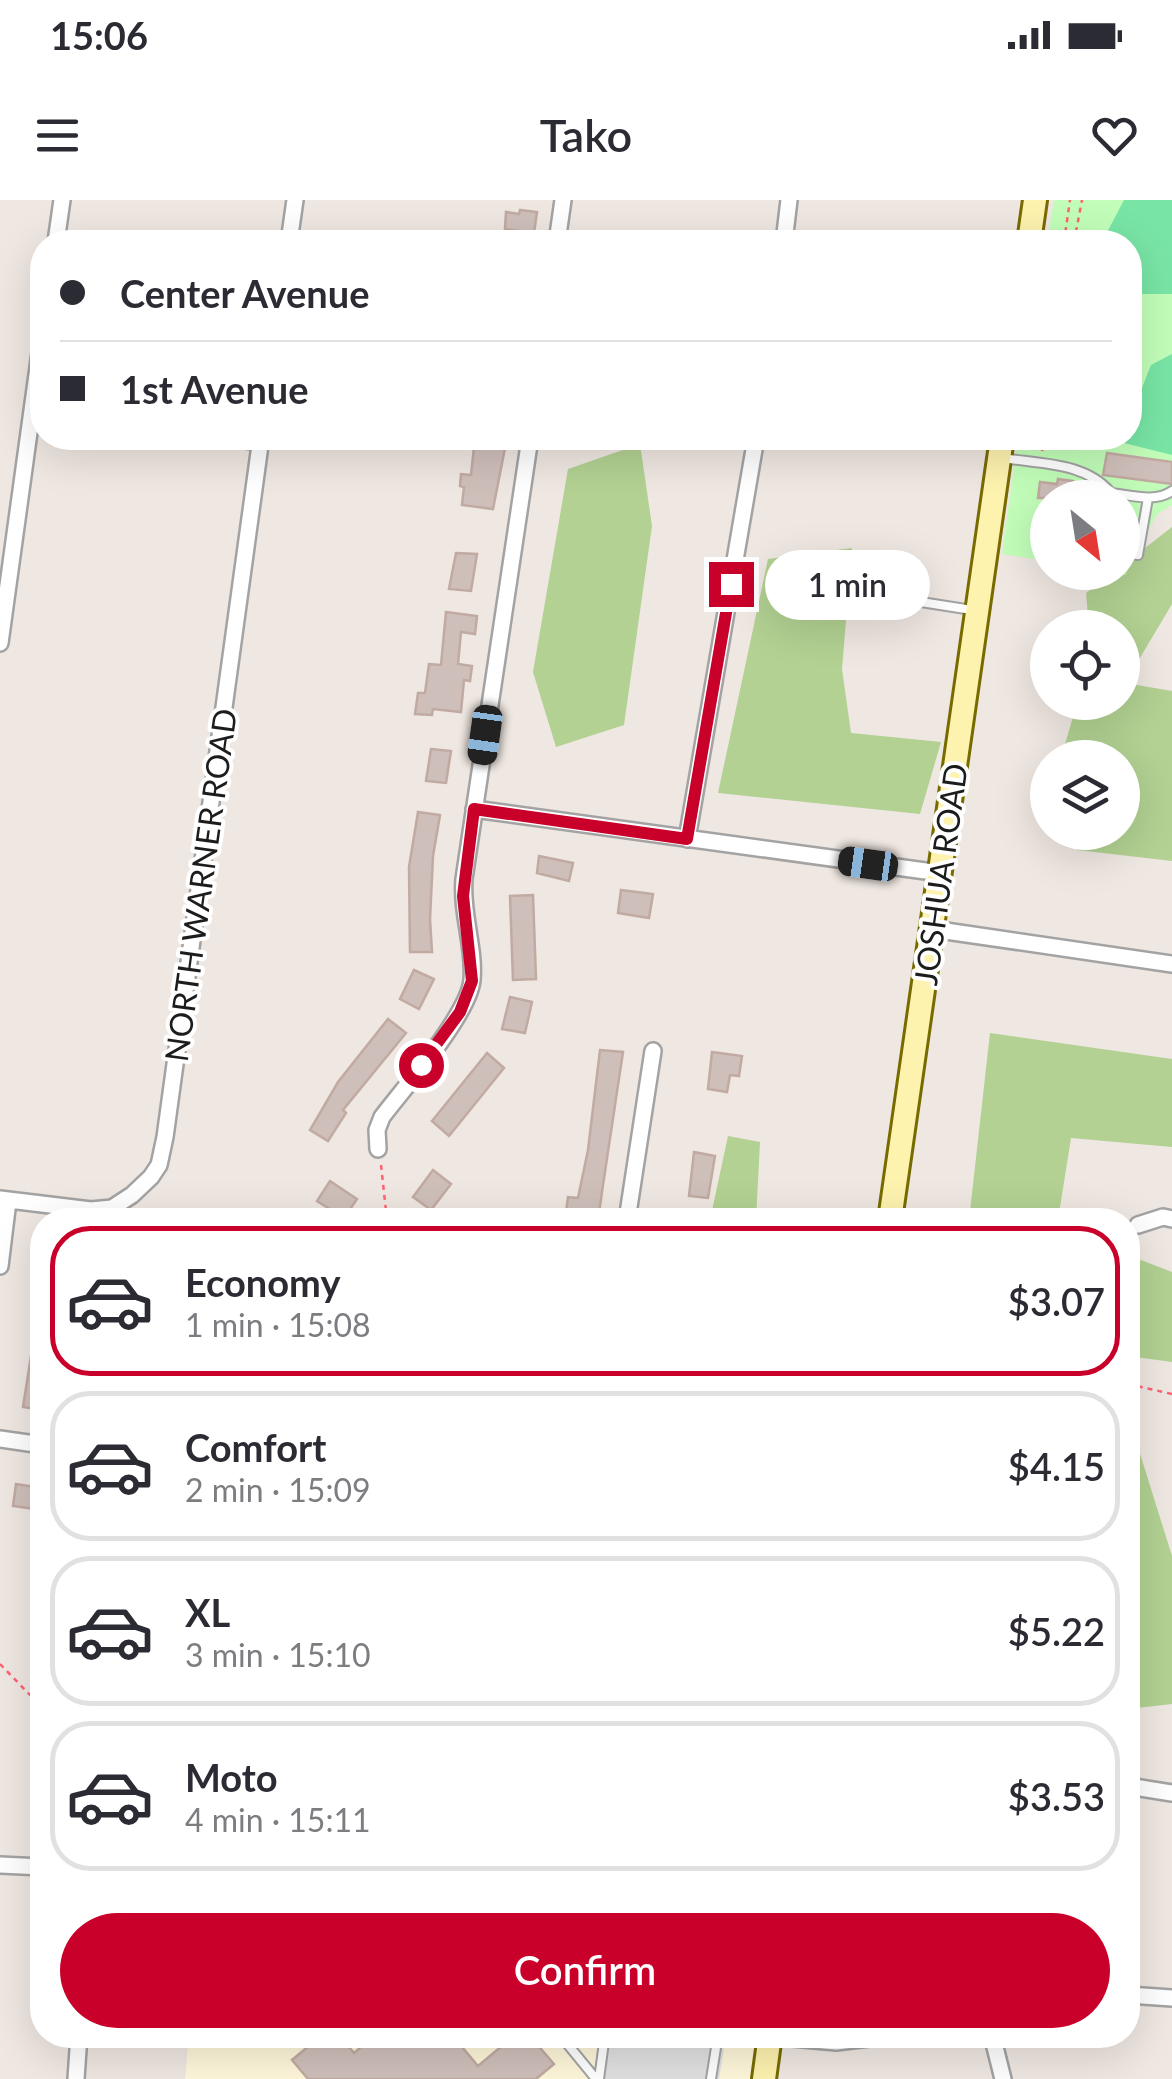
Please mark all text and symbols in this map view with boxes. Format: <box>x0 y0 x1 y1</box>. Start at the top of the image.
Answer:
text: 15:06 <box>50 12 148 58</box>
icon: menu <box>30 108 85 163</box>
text: Tako <box>540 108 632 162</box>
icon: heart <box>1087 108 1142 163</box>
text: Center Avenue <box>120 270 370 316</box>
text: 1st Avenue <box>120 366 309 412</box>
north arrow <box>1030 480 1140 590</box>
map controls <box>1030 480 1140 850</box>
callout: 1 min <box>766 549 931 619</box>
route end <box>709 562 754 607</box>
text: 1 min <box>808 565 887 604</box>
button: locate <box>1030 610 1140 720</box>
car <box>466 703 504 767</box>
street label: NORTH WARNER ROAD <box>156 706 244 1064</box>
button: layers <box>1030 740 1140 850</box>
street label: JOSHUA ROAD <box>905 761 975 987</box>
car <box>836 845 900 883</box>
route start <box>399 1043 444 1088</box>
icon: car <box>65 1256 155 1346</box>
text: Economy <box>185 1259 340 1305</box>
text: $3.07 <box>1008 1278 1105 1324</box>
text: 1 min · 15:08 <box>185 1305 371 1344</box>
icon: car <box>65 1421 155 1511</box>
text: Comfort <box>185 1424 326 1470</box>
text: $4.15 <box>1008 1443 1105 1489</box>
text: 2 min · 15:09 <box>185 1470 371 1509</box>
icon: car <box>65 1586 155 1676</box>
text: XL <box>185 1589 230 1635</box>
text: $5.22 <box>1008 1608 1105 1654</box>
text: 3 min · 15:10 <box>185 1635 371 1674</box>
icon: car <box>65 1751 155 1841</box>
text: Moto <box>185 1754 278 1800</box>
text: $3.53 <box>1008 1773 1105 1819</box>
text: 4 min · 15:11 <box>185 1800 371 1839</box>
button: Confirm <box>60 1913 1110 2028</box>

